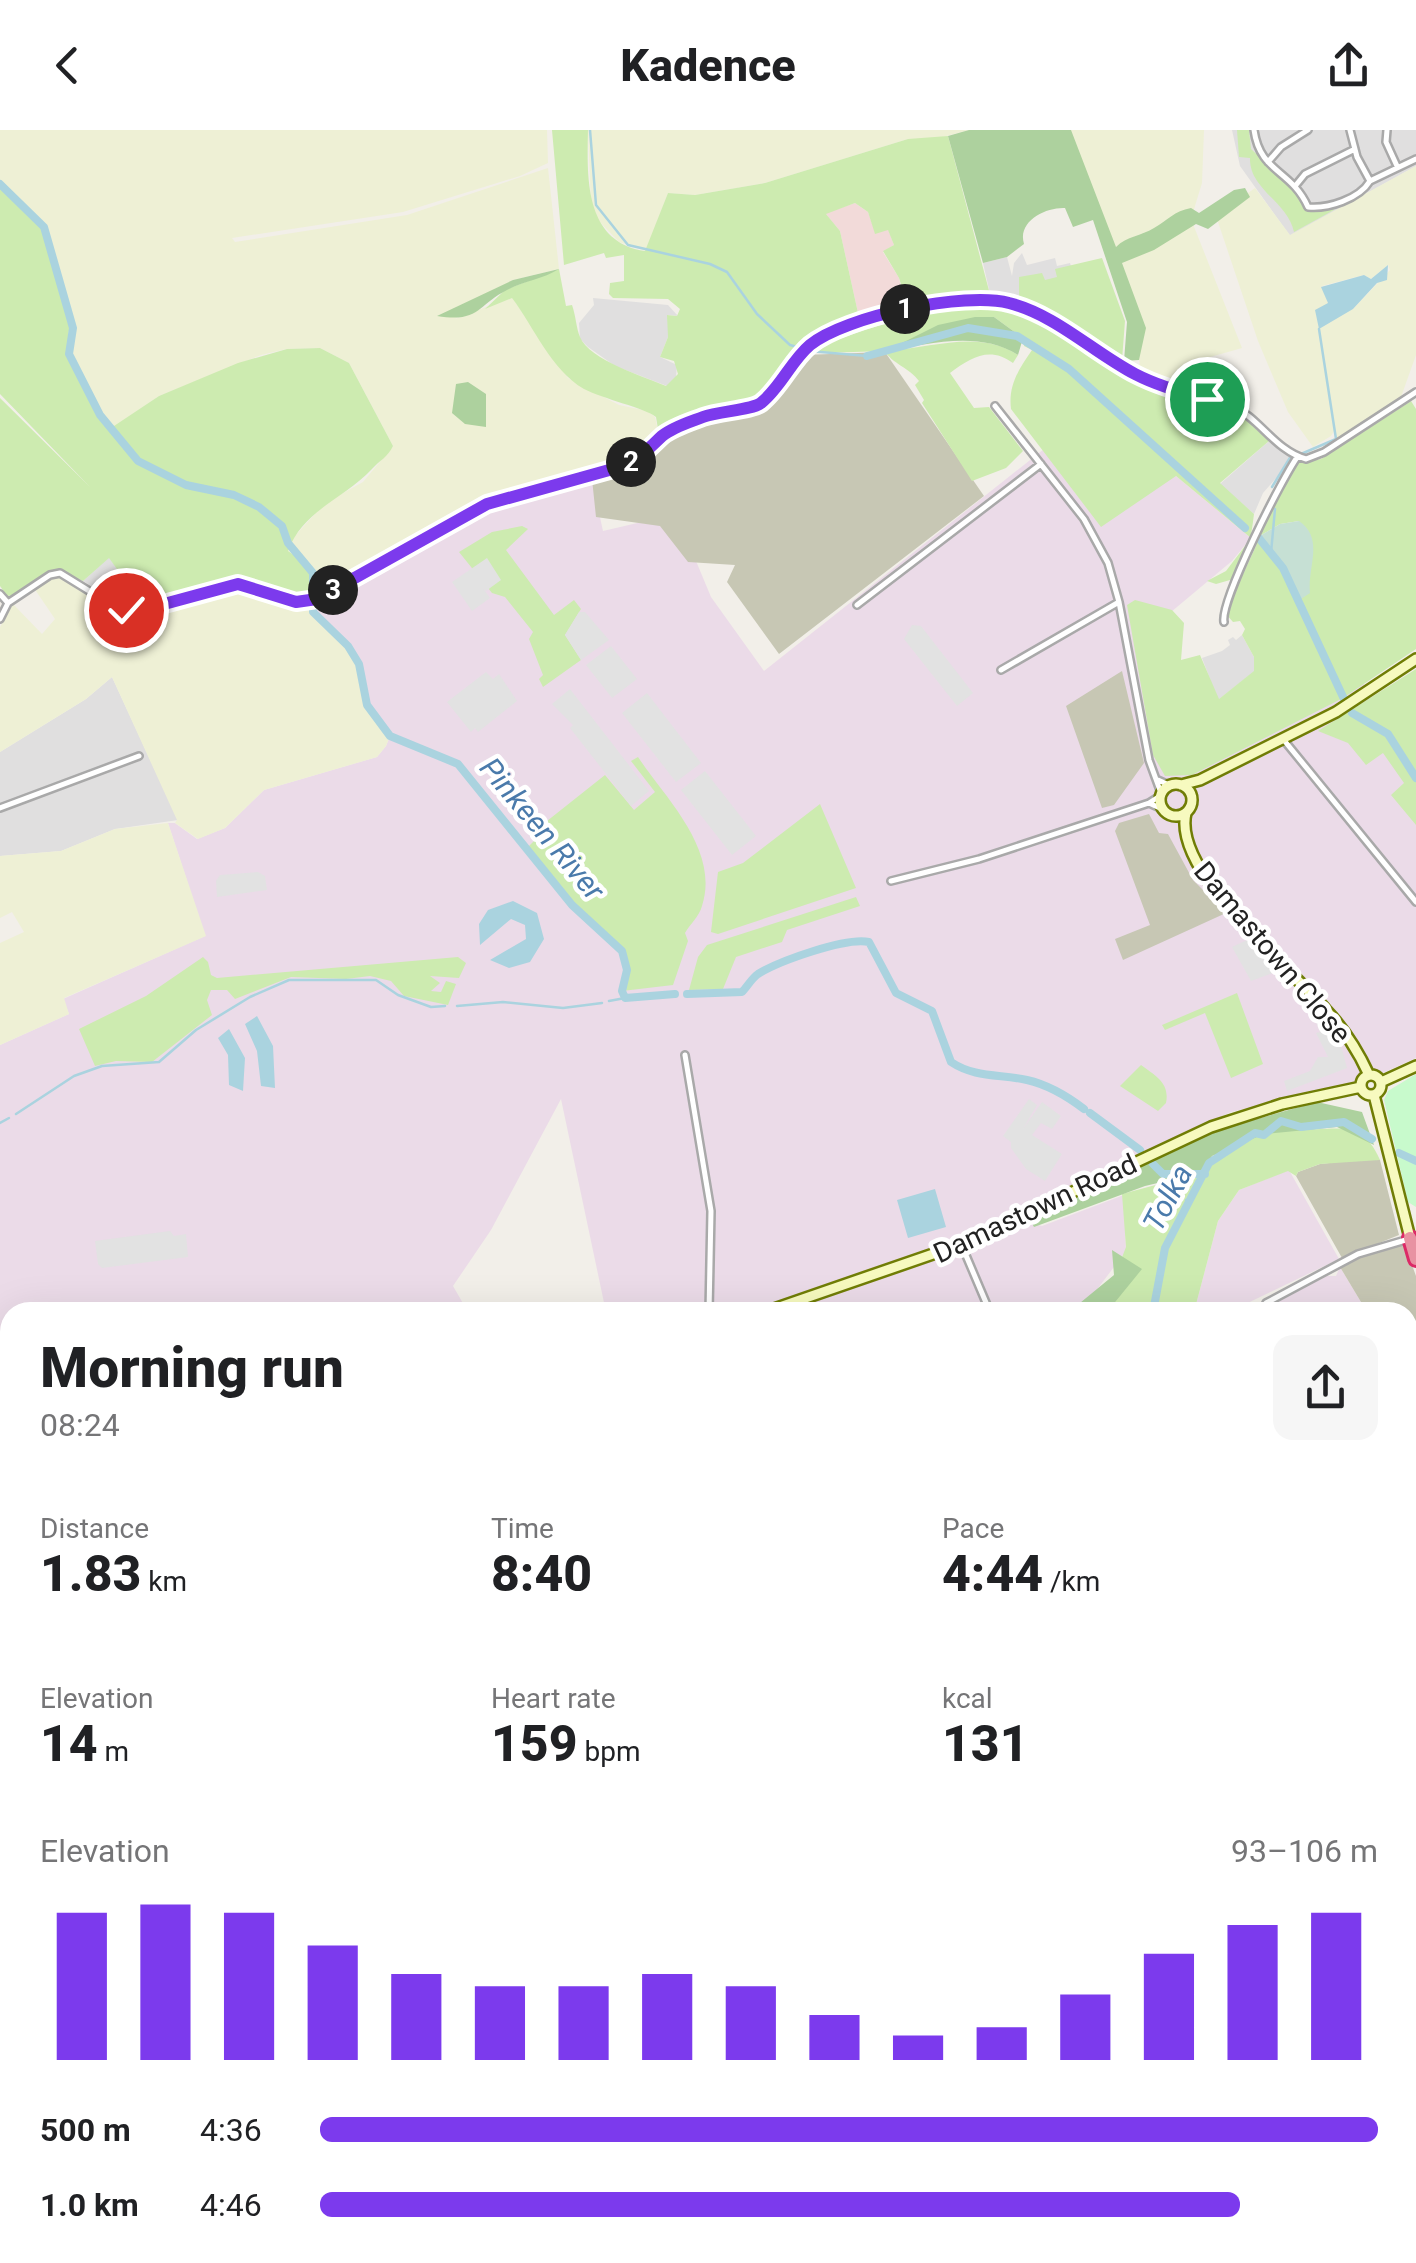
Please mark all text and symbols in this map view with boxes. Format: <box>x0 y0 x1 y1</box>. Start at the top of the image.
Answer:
icon: back <box>40 38 95 93</box>
icon: share <box>1321 38 1376 93</box>
text: Kadence <box>620 39 796 92</box>
pin: 1 <box>880 284 930 334</box>
text: 1 <box>897 292 913 325</box>
pin <box>1165 357 1250 442</box>
icon: arrive <box>1180 372 1235 427</box>
pin: 2 <box>606 437 656 487</box>
text: 2 <box>623 445 639 478</box>
pin: 3 <box>308 565 358 615</box>
pin <box>84 568 169 653</box>
text: 3 <box>325 573 341 606</box>
icon: check <box>99 583 154 638</box>
water label: Pinkeen River <box>473 751 613 908</box>
street label: Damastown Close <box>1187 855 1358 1050</box>
street label: Damastown Road <box>928 1147 1142 1270</box>
water label: Tolka <box>1136 1159 1199 1237</box>
button: share <box>1273 1335 1378 1440</box>
text: Morning run <box>40 1336 344 1400</box>
text: 08:24 <box>40 1406 120 1444</box>
text: Distance <box>40 1512 149 1545</box>
text: Time <box>491 1512 554 1545</box>
text: Pace <box>942 1512 1004 1545</box>
text: 1.83 <box>40 1545 141 1603</box>
text: 8:40 <box>491 1545 592 1603</box>
text: 4:44 <box>942 1545 1043 1603</box>
text: km <box>141 1565 187 1598</box>
text: /km <box>1043 1565 1100 1598</box>
text: Elevation <box>40 1682 153 1715</box>
text: Heart rate <box>491 1682 616 1715</box>
text: kcal <box>942 1682 993 1715</box>
text: 14 <box>40 1715 98 1773</box>
text: 159 <box>491 1715 578 1773</box>
text: 131 <box>942 1715 1029 1773</box>
text: m <box>98 1735 129 1768</box>
text: bpm <box>578 1735 640 1768</box>
text: Elevation <box>40 1832 170 1870</box>
text: 93–106 m <box>1231 1832 1378 1870</box>
text: 500 m <box>40 2111 131 2149</box>
text: 4:36 <box>200 2111 262 2149</box>
text: 1.0 km <box>40 2186 139 2224</box>
text: 4:46 <box>200 2186 262 2224</box>

